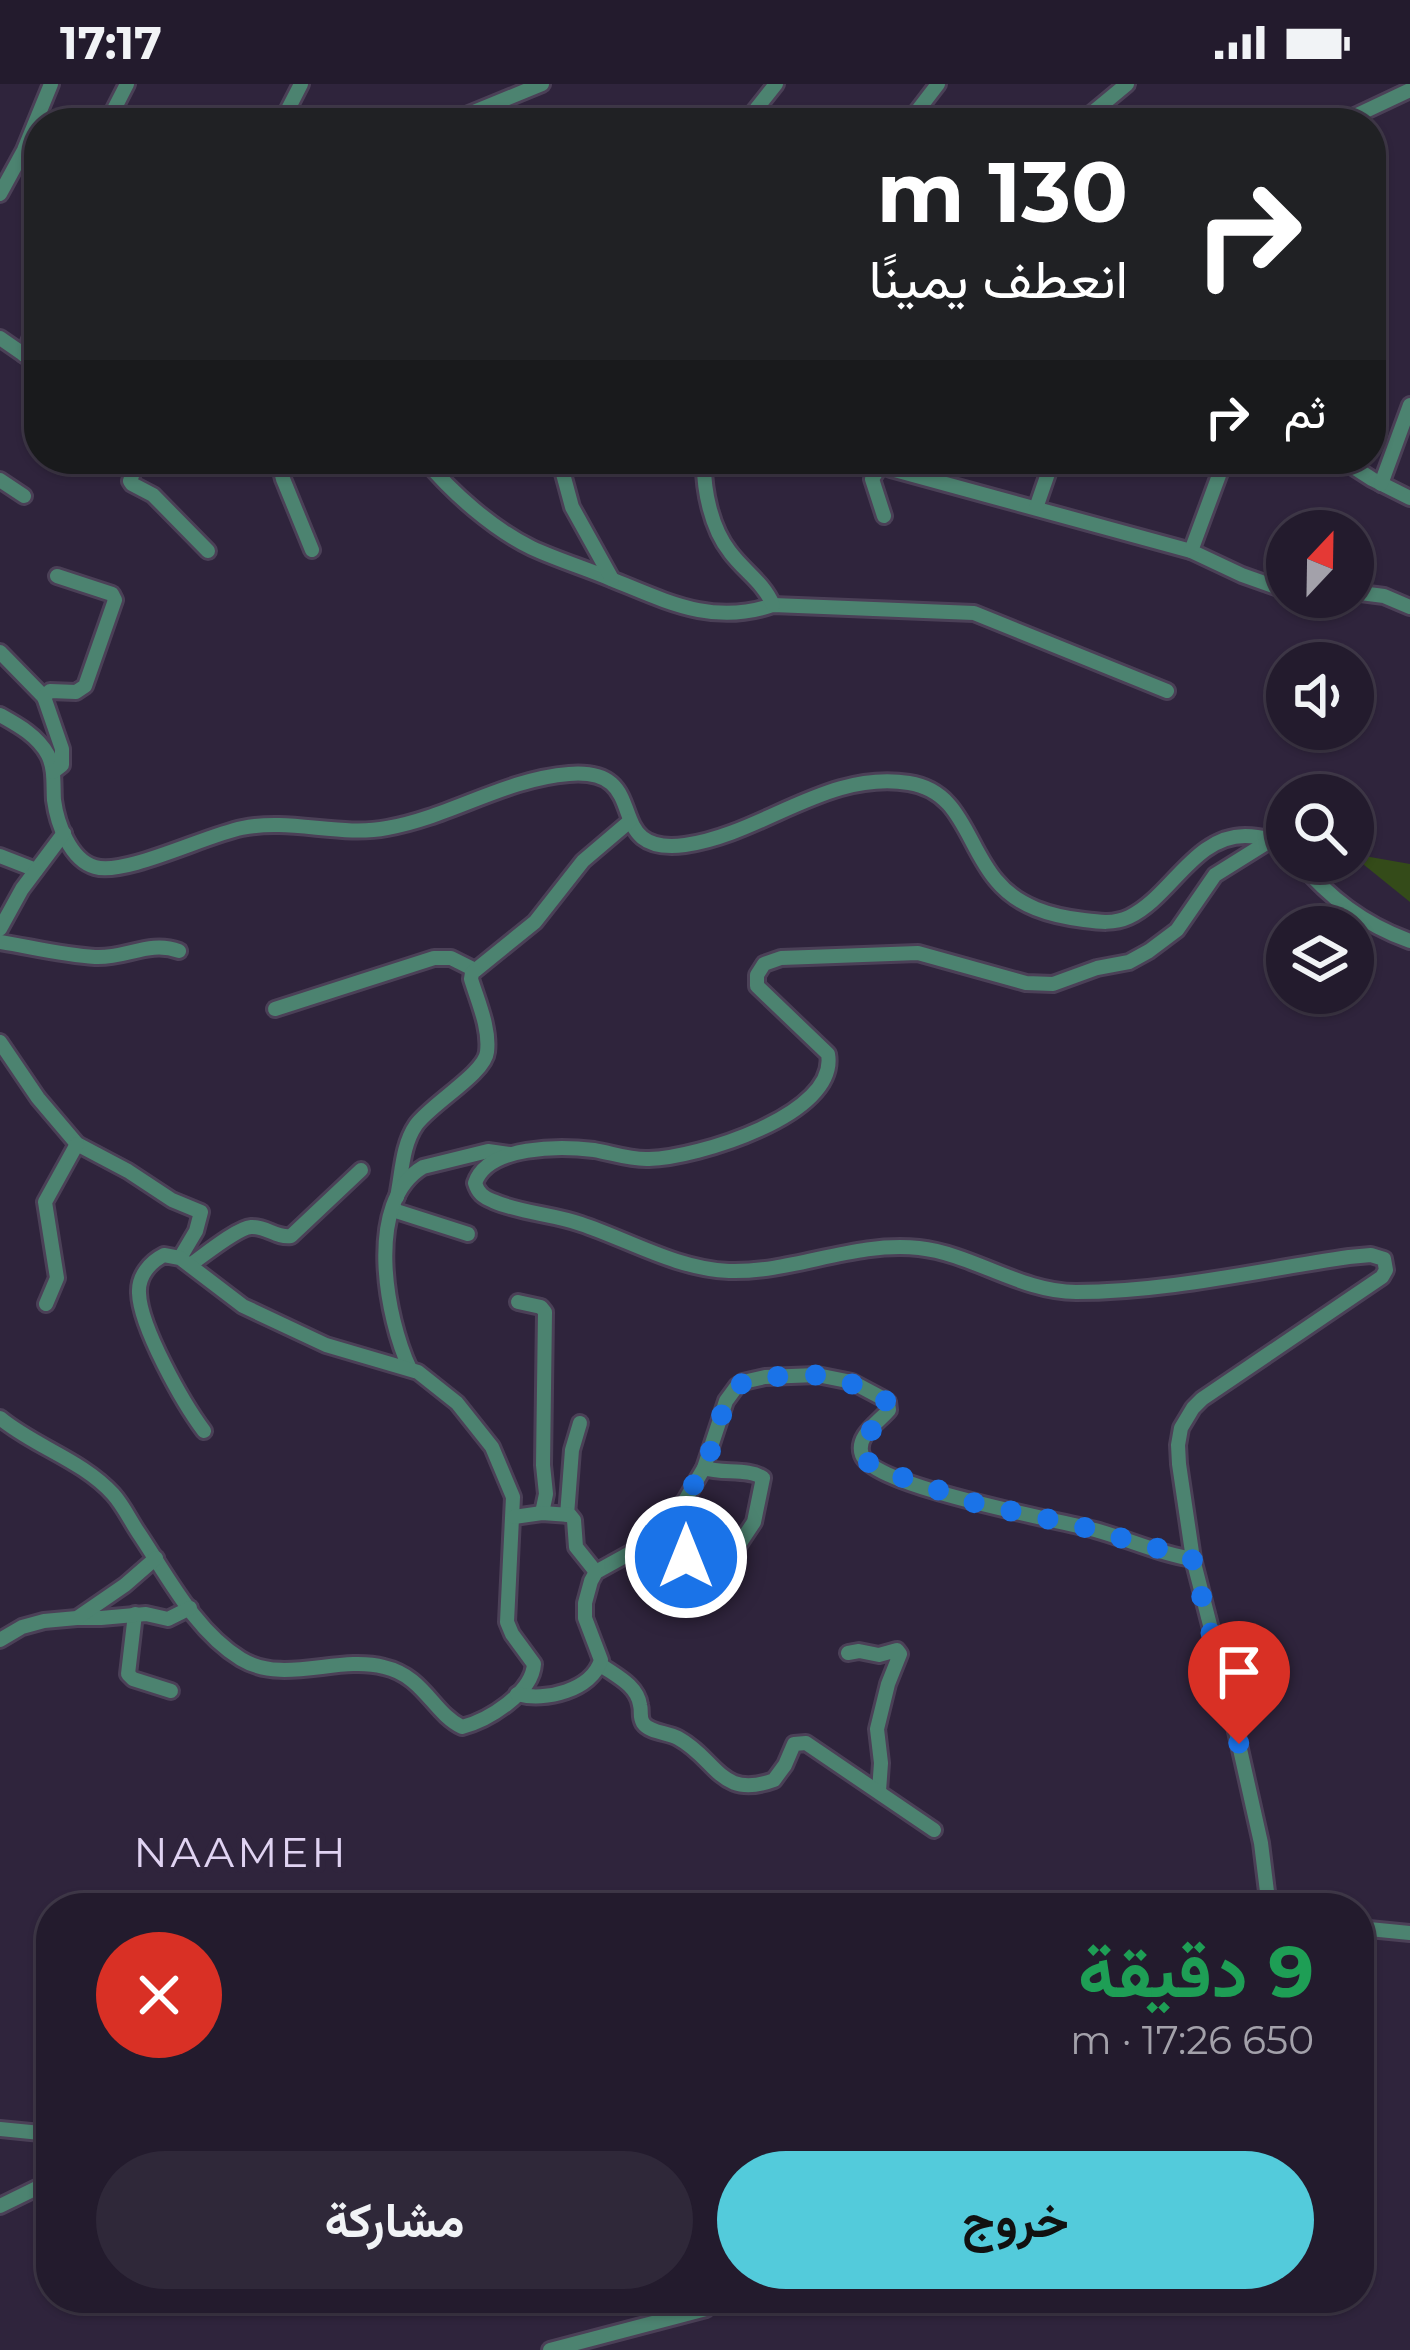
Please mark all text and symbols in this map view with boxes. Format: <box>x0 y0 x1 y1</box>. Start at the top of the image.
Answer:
text: 17:17 <box>60 15 162 70</box>
text: 130 m <box>876 141 1128 243</box>
icon: right <box>1170 156 1326 312</box>
text: انعطف يمينًا <box>869 246 1128 312</box>
icon: right <box>1194 384 1260 450</box>
text: ثم <box>1284 384 1326 439</box>
north arrow <box>1266 510 1374 618</box>
map controls <box>1266 510 1374 1014</box>
button: sound <box>1266 642 1374 750</box>
button: search <box>1266 774 1374 882</box>
button: layers <box>1266 906 1374 1014</box>
position arrow <box>623 1494 749 1620</box>
pin <box>1188 1621 1290 1744</box>
icon: arrive <box>1206 1639 1272 1705</box>
district label: NAAMEH <box>133 1826 349 1878</box>
text: 9 دقيقة <box>1078 1927 1314 2015</box>
button: close <box>96 1932 222 2058</box>
text: 650 m · 17:26 <box>1070 2016 1314 2064</box>
button: مشاركة <box>96 2151 693 2289</box>
button: خروج <box>717 2151 1314 2289</box>

